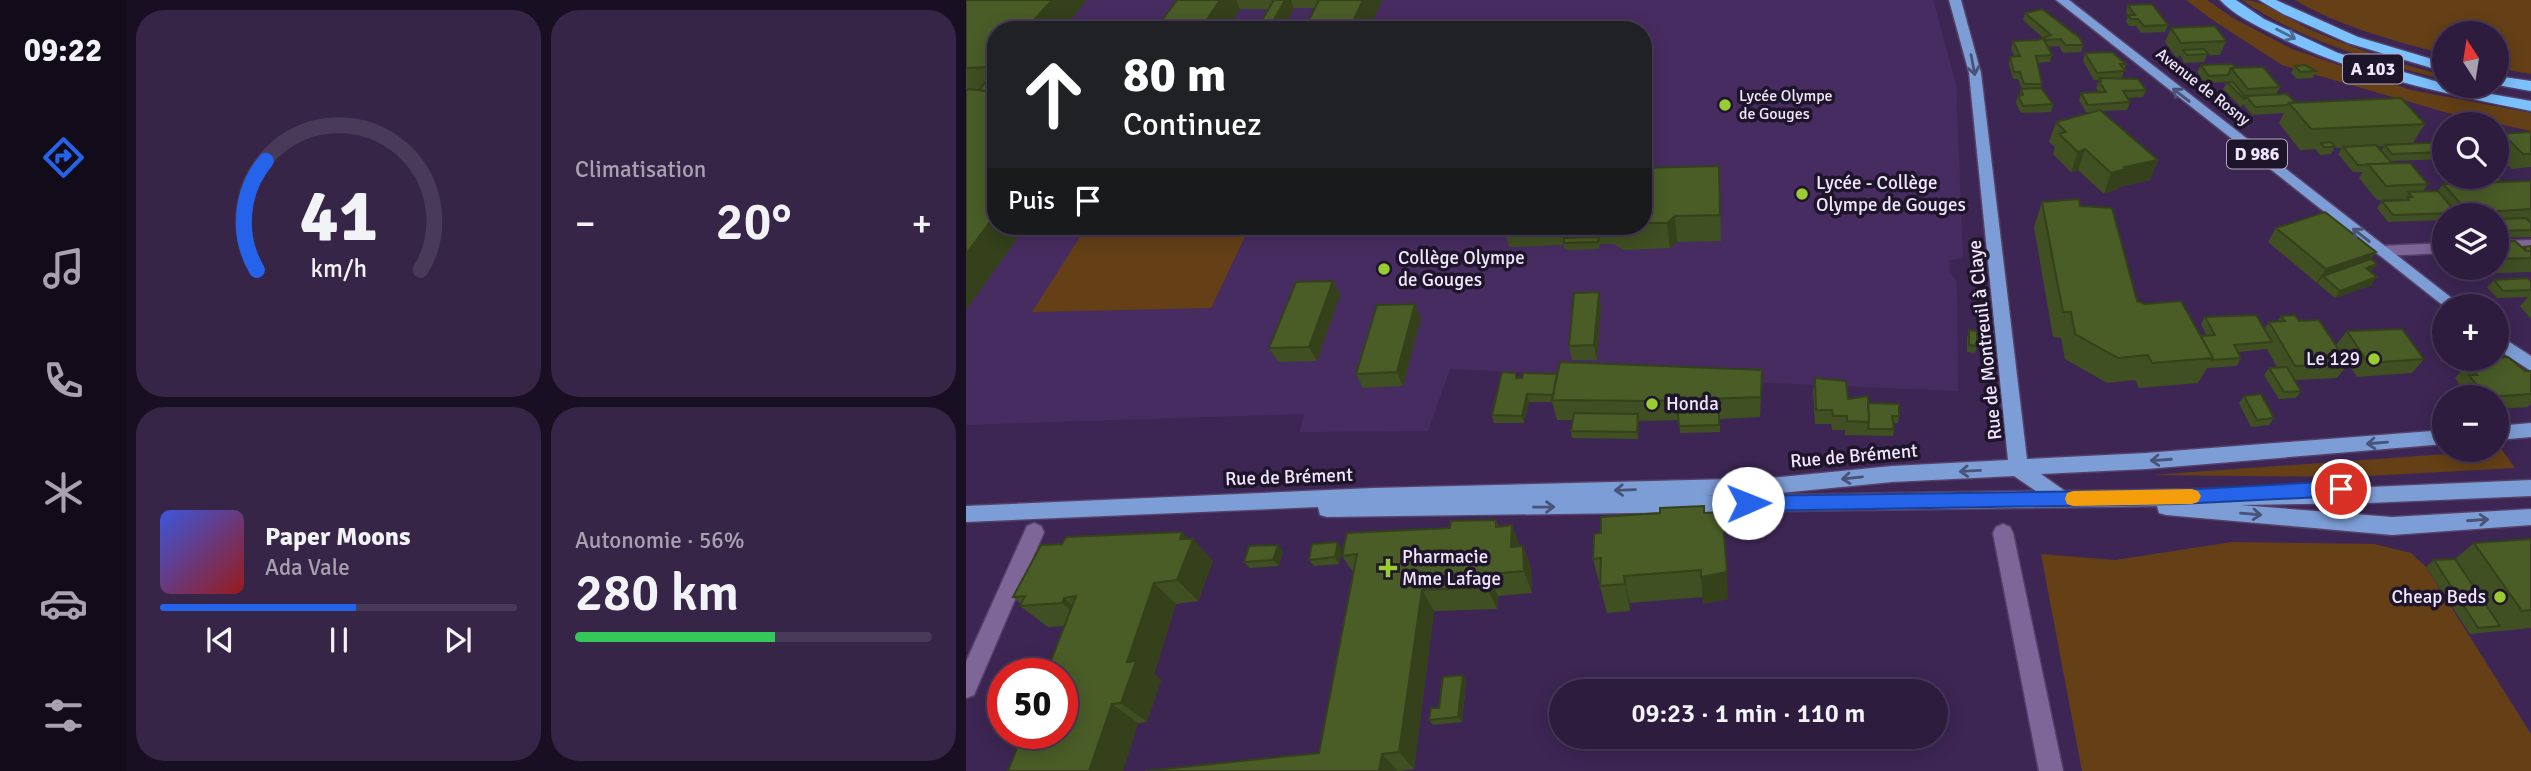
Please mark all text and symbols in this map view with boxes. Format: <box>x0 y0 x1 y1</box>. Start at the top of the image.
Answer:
north arrow <box>2432 21 2510 98</box>
map controls <box>2432 21 2509 462</box>
one-way arrow <box>2275 27 2296 41</box>
text: 09:22 <box>24 31 102 70</box>
street label: Avenue de Rosny <box>2152 44 2255 130</box>
text: 80 m <box>1123 45 1226 105</box>
icon: ahead <box>1008 49 1099 140</box>
one-way arrow <box>1967 54 1981 76</box>
road number: A 103 <box>2343 55 2403 84</box>
place label: Lycée Olympe de Gouges <box>1739 86 1833 124</box>
one-way arrow <box>2173 87 2191 102</box>
marker: Lycée Olympe de Gouges <box>1717 97 1733 113</box>
text: Continuez <box>1123 105 1262 144</box>
button: search <box>2432 112 2509 189</box>
icon: directions <box>39 133 88 182</box>
road number: D 986 <box>2227 140 2287 168</box>
text: Climatisation <box>575 155 706 184</box>
place label: Lycée - Collège Olympe de Gouges <box>1816 171 1966 217</box>
text: 41 <box>299 172 378 261</box>
icon: arrive <box>1069 182 1107 220</box>
text: Puis <box>1008 185 1055 217</box>
marker: Lycée - Collège Olympe de Gouges <box>1794 186 1810 202</box>
text: 20° <box>715 190 792 254</box>
text: − <box>575 200 596 247</box>
text: + <box>911 200 932 247</box>
button: layers <box>2432 203 2509 280</box>
one-way arrow <box>2352 227 2370 242</box>
street label: Rue de Montreuil à Claye <box>1963 239 2007 441</box>
icon: music <box>39 244 88 293</box>
place label: Collège Olympe de Gouges <box>1398 246 1525 292</box>
text: km/h <box>310 252 367 283</box>
marker: Collège Olympe de Gouges <box>1376 261 1392 277</box>
button: + <box>2432 294 2509 371</box>
place label: Le 129 <box>2306 347 2360 371</box>
marker: Le 129 <box>2366 351 2382 367</box>
icon: phone <box>39 356 88 405</box>
button: − <box>2432 385 2509 462</box>
place label: Honda <box>1666 392 1719 416</box>
marker: Honda <box>1644 396 1660 412</box>
one-way arrow <box>2366 437 2389 450</box>
street label: Rue de Brément <box>1789 438 1919 474</box>
one-way arrow <box>2150 454 2173 467</box>
pin <box>2311 459 2371 519</box>
street label: Rue de Brément <box>1225 463 1354 491</box>
one-way arrow <box>1958 465 1981 478</box>
position arrow <box>1711 466 1785 540</box>
icon: climate <box>39 468 88 517</box>
icon: arrive <box>2322 470 2360 508</box>
one-way arrow <box>1841 471 1864 484</box>
one-way arrow <box>1613 483 1636 496</box>
one-way arrow <box>1533 500 1556 514</box>
one-way arrow <box>2240 508 2262 521</box>
one-way arrow <box>2466 513 2489 526</box>
text: Paper Moons <box>265 521 411 553</box>
text: Autonomie · 56% <box>575 526 745 555</box>
place label: Pharmacie Mme Lafage <box>1402 545 1501 591</box>
text: Ada Vale <box>265 553 350 582</box>
marker: Pharmacie Mme Lafage <box>1380 560 1396 576</box>
text: 280 km <box>575 561 739 625</box>
icon: car <box>39 579 88 628</box>
place label: Cheap Beds <box>2391 585 2486 609</box>
marker: Cheap Beds <box>2492 589 2508 605</box>
icon: previous <box>201 621 239 659</box>
icon: pause <box>320 621 358 659</box>
icon: next <box>439 621 477 659</box>
speed limit sign: 50 <box>987 658 1078 749</box>
icon: filters <box>39 691 88 740</box>
text: 09:23 · 1 min · 110 m <box>1632 698 1865 730</box>

